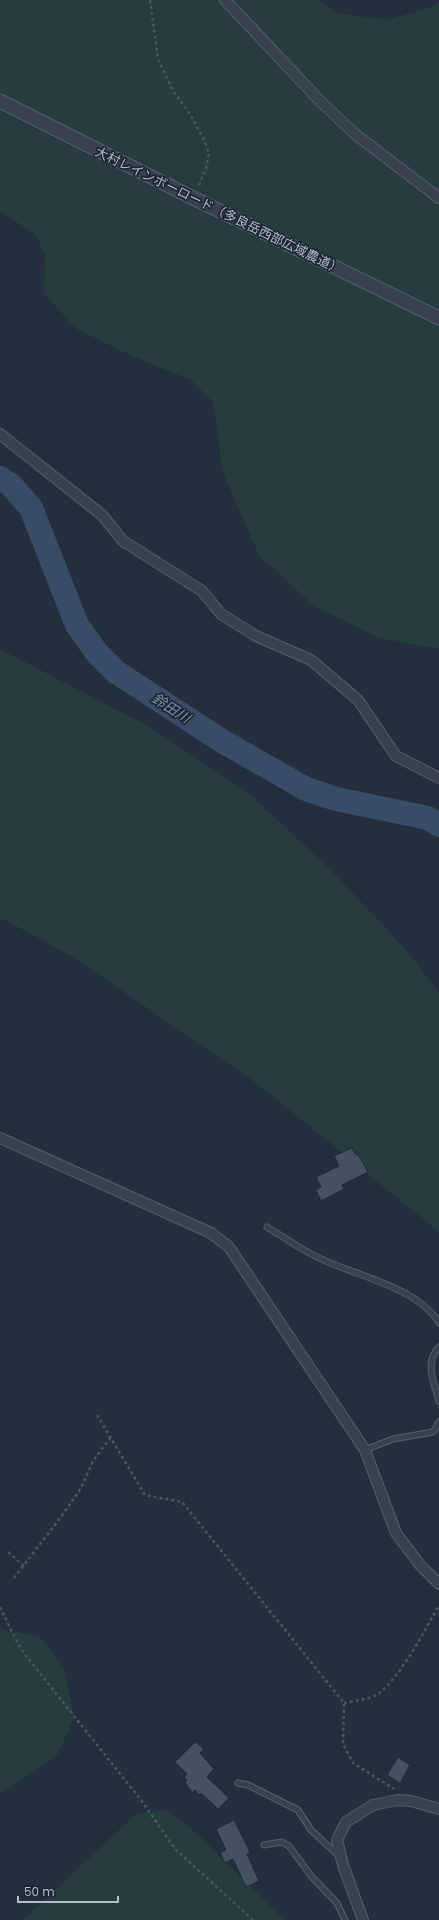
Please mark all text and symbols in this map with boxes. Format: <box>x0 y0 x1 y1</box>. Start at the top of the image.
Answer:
street label: 大村レインボーロード（多良岳西部広域農道） <box>92 142 346 279</box>
water label: 鈴田川 <box>148 688 196 729</box>
scale bar <box>18 1878 118 1904</box>
text: 50 m <box>24 1883 55 1900</box>

